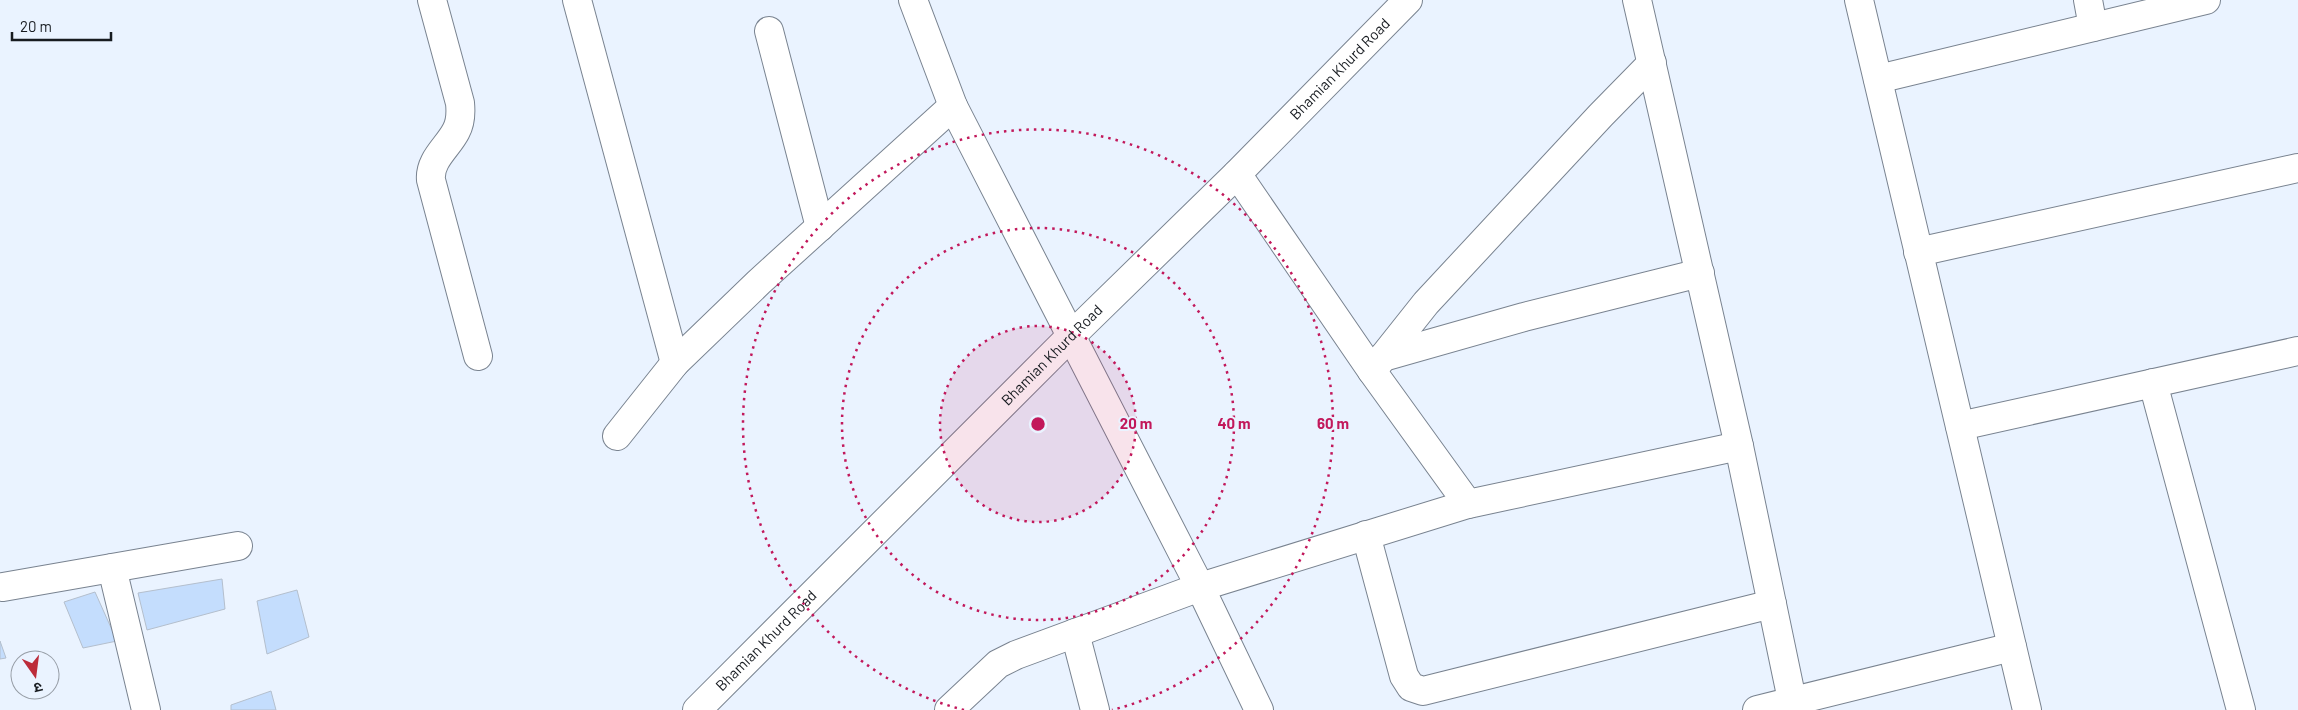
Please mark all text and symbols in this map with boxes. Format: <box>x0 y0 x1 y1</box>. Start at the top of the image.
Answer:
scale bar <box>12 10 111 42</box>
street label: Bhamian Khurd Road <box>1286 14 1393 123</box>
text: 20 m <box>20 17 52 35</box>
street label: Bhamian Khurd Road <box>997 300 1106 409</box>
text: 20 m <box>1120 414 1152 432</box>
text: 40 m <box>1217 414 1251 432</box>
text: 60 m <box>1317 414 1349 432</box>
centre of rings <box>1029 415 1047 433</box>
street label: Bhamian Khurd Road <box>711 586 820 694</box>
north arrow <box>10 650 60 700</box>
text: उ <box>31 679 44 698</box>

